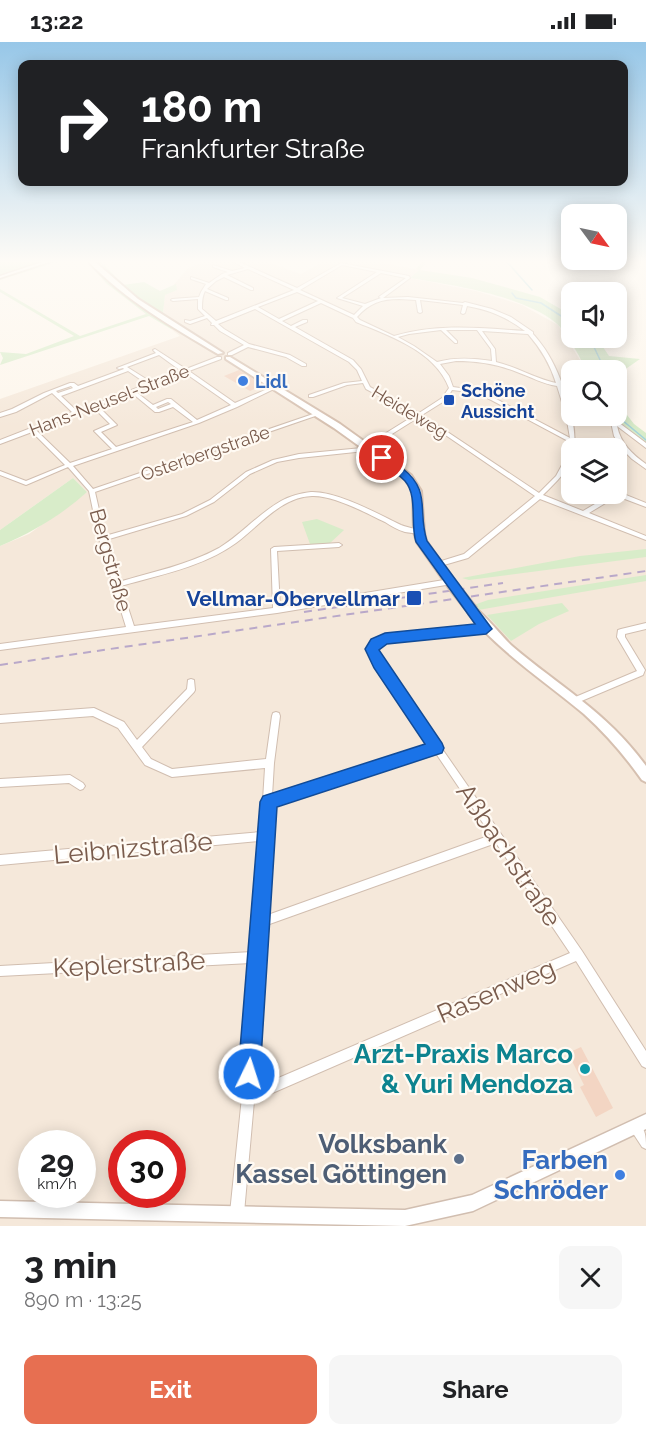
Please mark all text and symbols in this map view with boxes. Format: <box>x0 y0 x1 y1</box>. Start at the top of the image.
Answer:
text: 13:22 <box>30 8 83 34</box>
text: 180 m <box>141 83 262 132</box>
icon: right <box>42 84 120 162</box>
text: Frankfurter Straße <box>141 133 365 164</box>
north arrow <box>561 204 627 270</box>
map controls <box>561 204 627 504</box>
button: sound <box>561 282 627 348</box>
street label: Hans-Neusel-Straße <box>26 360 192 440</box>
button: search <box>561 360 627 426</box>
place label: Lidl <box>255 371 288 392</box>
marker: Lidl <box>236 374 250 388</box>
place label: Schöne Aussicht <box>461 380 534 422</box>
street label: Heideweg <box>368 381 452 443</box>
marker: Schöne Aussicht <box>442 393 456 407</box>
street label: Osterbergstraße <box>138 421 273 485</box>
pin <box>356 432 407 483</box>
button: layers <box>561 438 627 504</box>
icon: arrive <box>365 441 398 474</box>
street label: Bergstraße <box>84 506 138 614</box>
place label: Vellmar-Obervellmar <box>187 586 400 611</box>
marker: Vellmar-Obervellmar <box>405 589 423 607</box>
street label: Aßbachstraße <box>450 778 568 932</box>
street label: Leibnizstraße <box>52 826 214 870</box>
street label: Keplerstraße <box>52 945 206 983</box>
street label: Rasenweg <box>432 953 560 1029</box>
place label: Arzt-Praxis Marco & Yuri Mendoza <box>354 1039 573 1099</box>
position arrow <box>217 1042 281 1106</box>
marker: Arzt-Praxis Marco & Yuri Mendoza <box>578 1062 592 1076</box>
place label: Volksbank Kassel Göttingen <box>235 1129 447 1189</box>
speed limit sign: 30 <box>108 1130 186 1208</box>
text: 29 <box>40 1144 74 1179</box>
place label: Farben Schröder <box>494 1145 608 1205</box>
marker: Volksbank Kassel Göttingen <box>452 1152 466 1166</box>
marker: Farben Schröder <box>613 1168 627 1182</box>
text: km/h <box>37 1175 77 1193</box>
text: 3 min <box>24 1244 117 1286</box>
button: close <box>559 1246 622 1309</box>
text: 890 m · 13:25 <box>24 1288 142 1312</box>
button: Exit <box>24 1355 317 1424</box>
button: Share <box>329 1355 622 1424</box>

